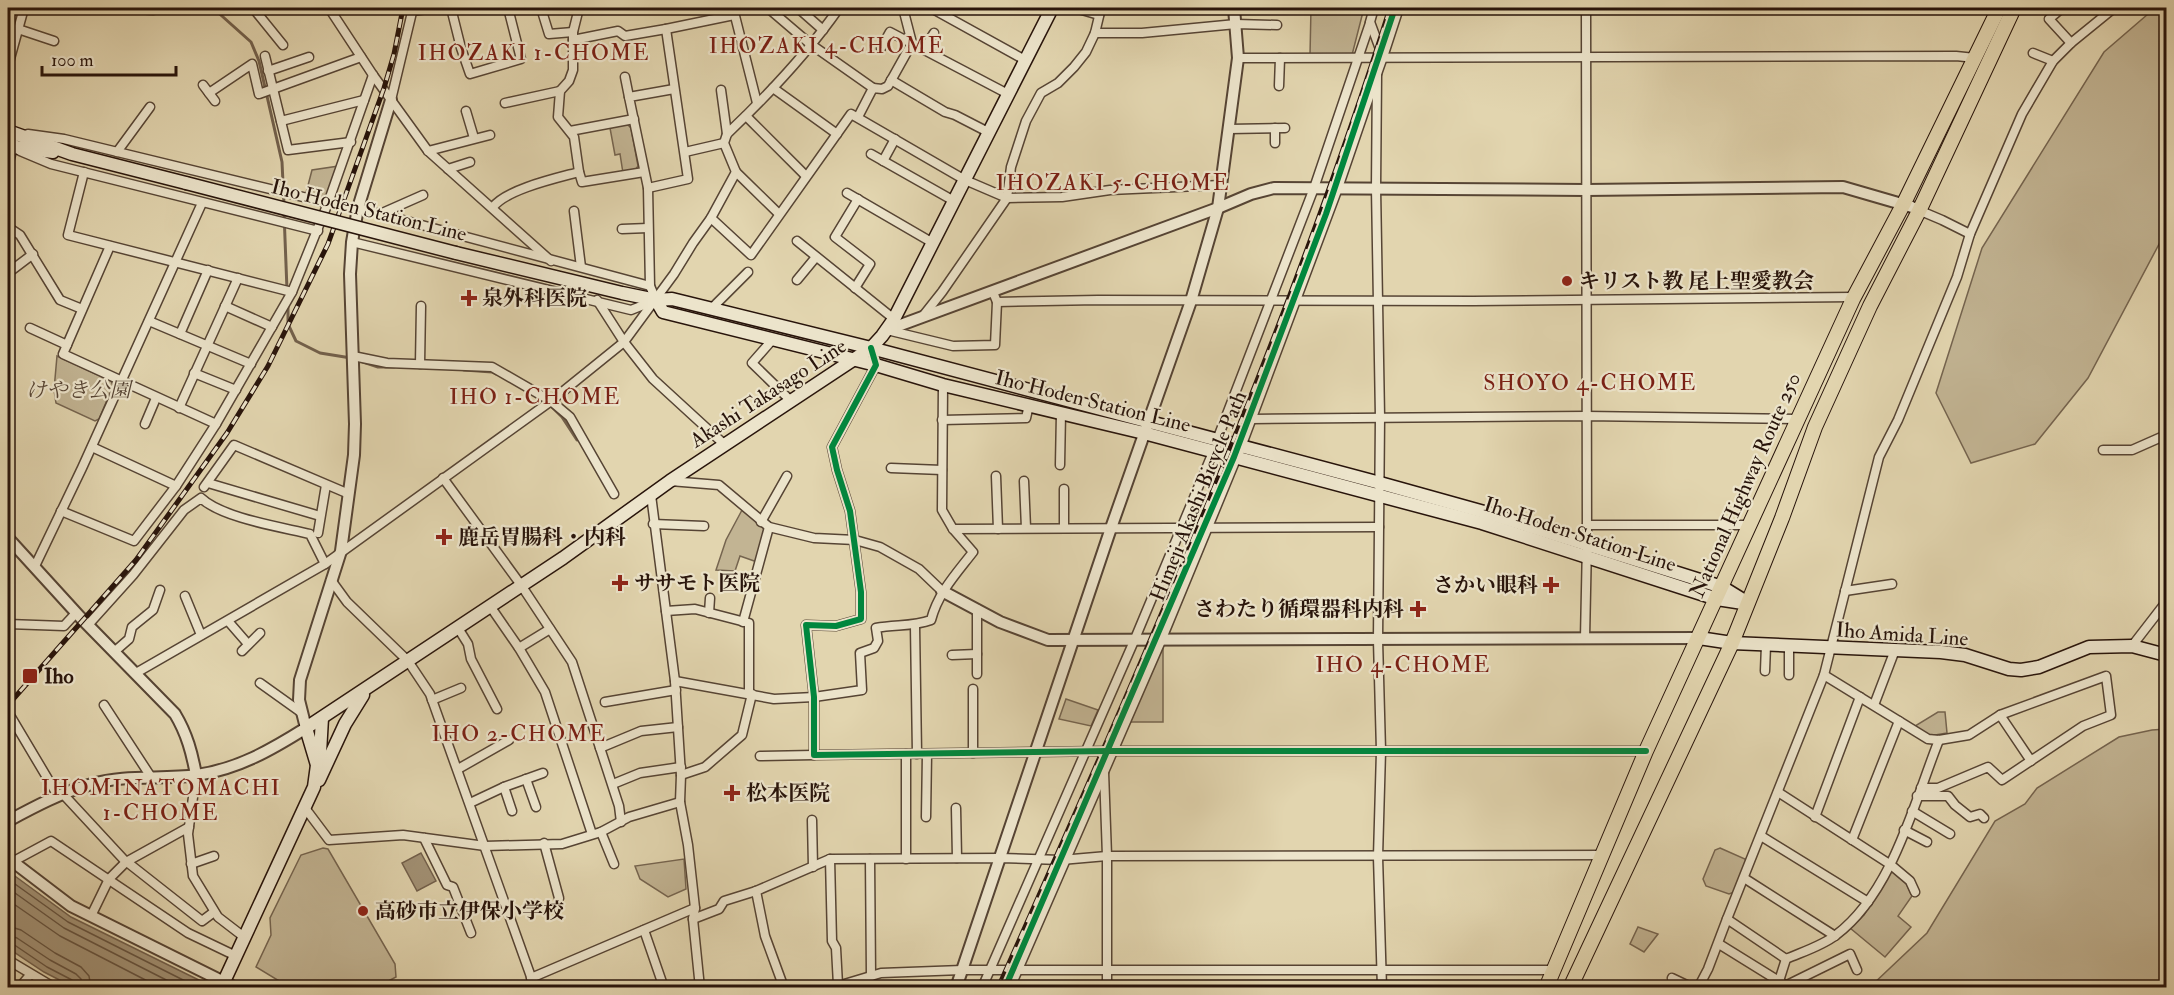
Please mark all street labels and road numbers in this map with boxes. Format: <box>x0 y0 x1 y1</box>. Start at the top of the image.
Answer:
street label: Iho Hoden Station Line <box>268 173 470 248</box>
street label: Akashi Takasago Line <box>684 333 852 455</box>
street label: Iho Hoden Station Line <box>992 364 1194 439</box>
street label: National Highway Route 250 <box>1684 368 1807 602</box>
street label: Himeji Akashi Bicycle Path <box>1144 387 1253 605</box>
street label: Iho Hoden Station Line <box>1480 491 1680 578</box>
street label: Iho Amida Line <box>1835 616 1969 653</box>

